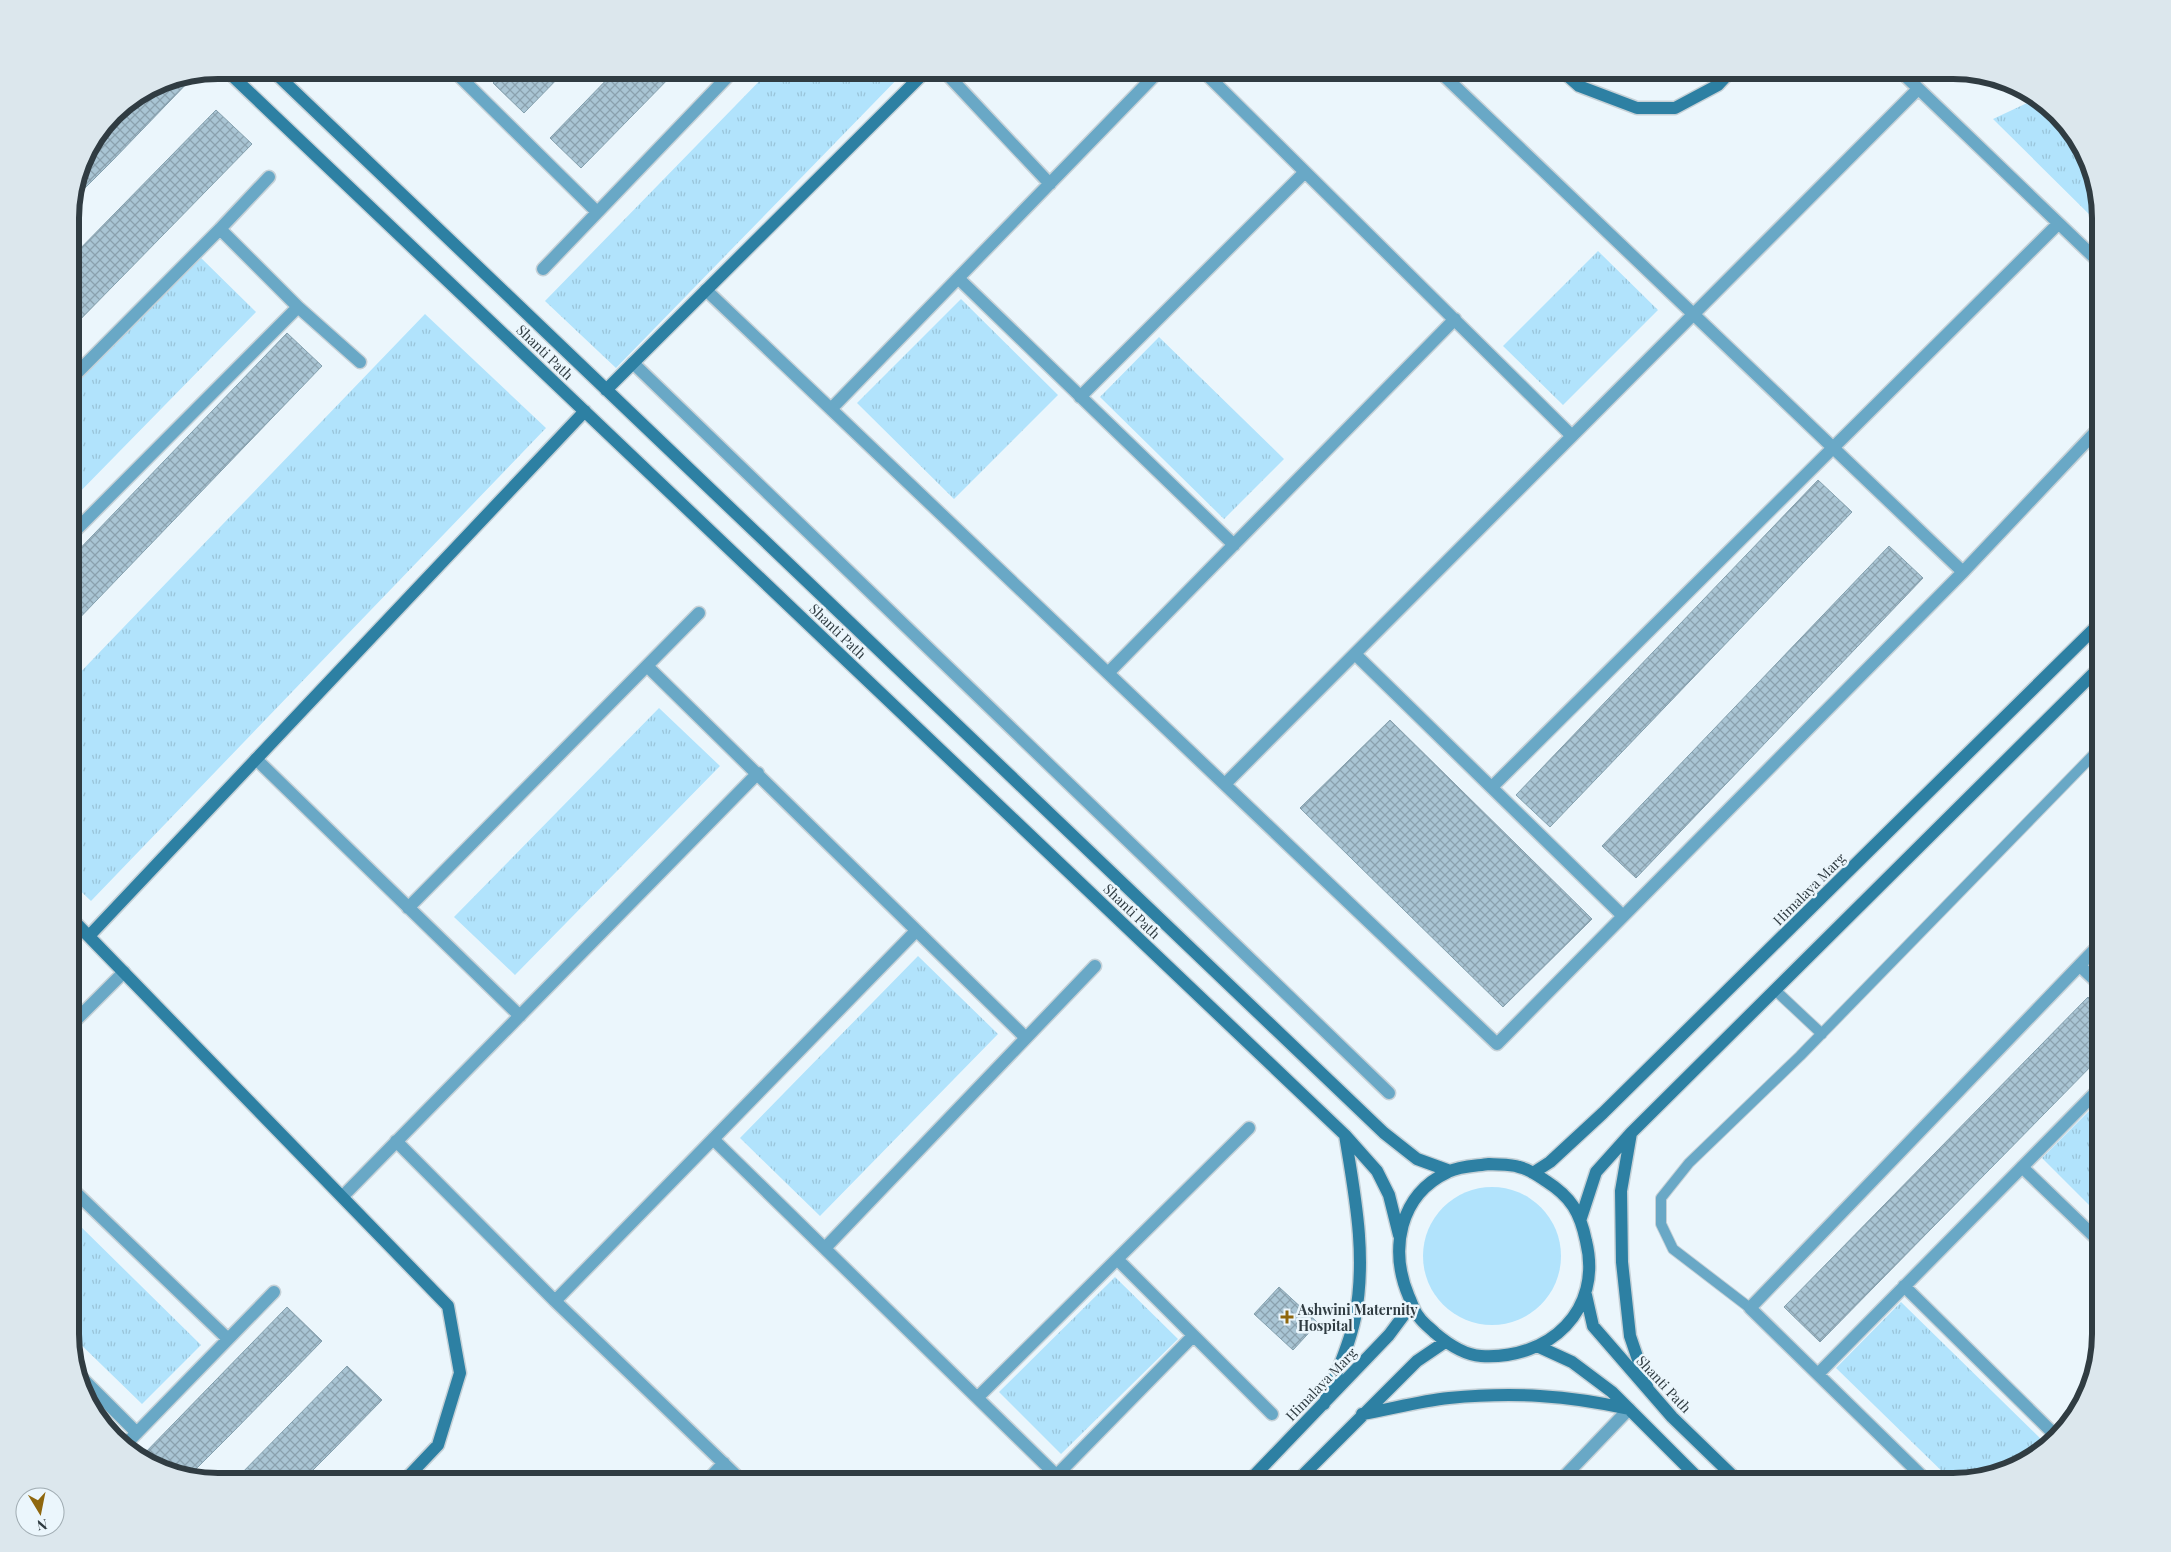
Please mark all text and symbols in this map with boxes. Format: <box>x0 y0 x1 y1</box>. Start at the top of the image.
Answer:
street label: Shanti Path <box>513 320 578 384</box>
street label: Shanti Path <box>806 599 871 663</box>
street label: Himalaya Marg <box>1769 848 1850 929</box>
street label: Shanti Path <box>1100 879 1165 943</box>
place label: Ashwini Maternity Hospital <box>1297 1300 1418 1335</box>
marker: Ashwini Maternity Hospital <box>1280 1310 1294 1324</box>
street label: Himalaya Marg <box>1281 1343 1361 1425</box>
street label: Shanti Path <box>1633 1351 1696 1417</box>
north arrow <box>15 1487 65 1537</box>
text: N <box>36 1515 49 1536</box>

